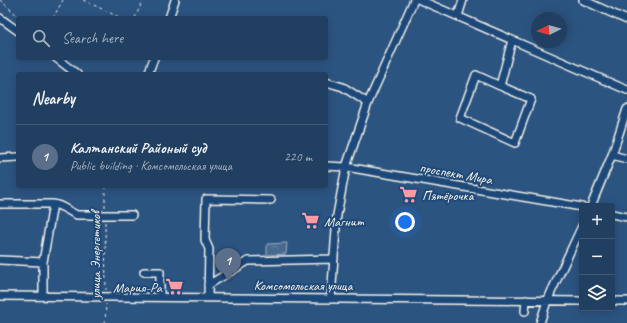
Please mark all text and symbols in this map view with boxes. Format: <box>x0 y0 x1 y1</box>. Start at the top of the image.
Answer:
north arrow <box>531 12 567 48</box>
search box <box>16 16 328 60</box>
icon: search <box>30 27 52 49</box>
text: Search here <box>62 29 123 48</box>
text: Nearby <box>32 88 75 109</box>
text: Калтанский Районый суд <box>70 139 206 158</box>
text: 1 <box>42 149 48 165</box>
text: 220 m <box>284 149 312 165</box>
text: Public building · Комсомольская улица <box>70 158 232 174</box>
street label: проспект Мира <box>418 159 494 188</box>
supermarket icon: Пятёрочка <box>399 185 419 205</box>
place label: Пятёрочка <box>422 187 475 204</box>
map controls <box>579 203 615 311</box>
button: + <box>579 203 615 239</box>
street label: улица Энергетиков <box>87 208 104 300</box>
supermarket icon: Магнит <box>301 211 321 231</box>
your location <box>395 212 415 232</box>
place label: Магнит <box>324 213 365 230</box>
button: − <box>579 239 615 275</box>
pin: 1 <box>215 248 241 281</box>
button: layers <box>579 275 615 311</box>
supermarket icon: Мария-Ра <box>165 277 185 297</box>
street label: Комсомольская улица <box>254 277 354 294</box>
place label: Мария-Ра <box>113 279 163 296</box>

